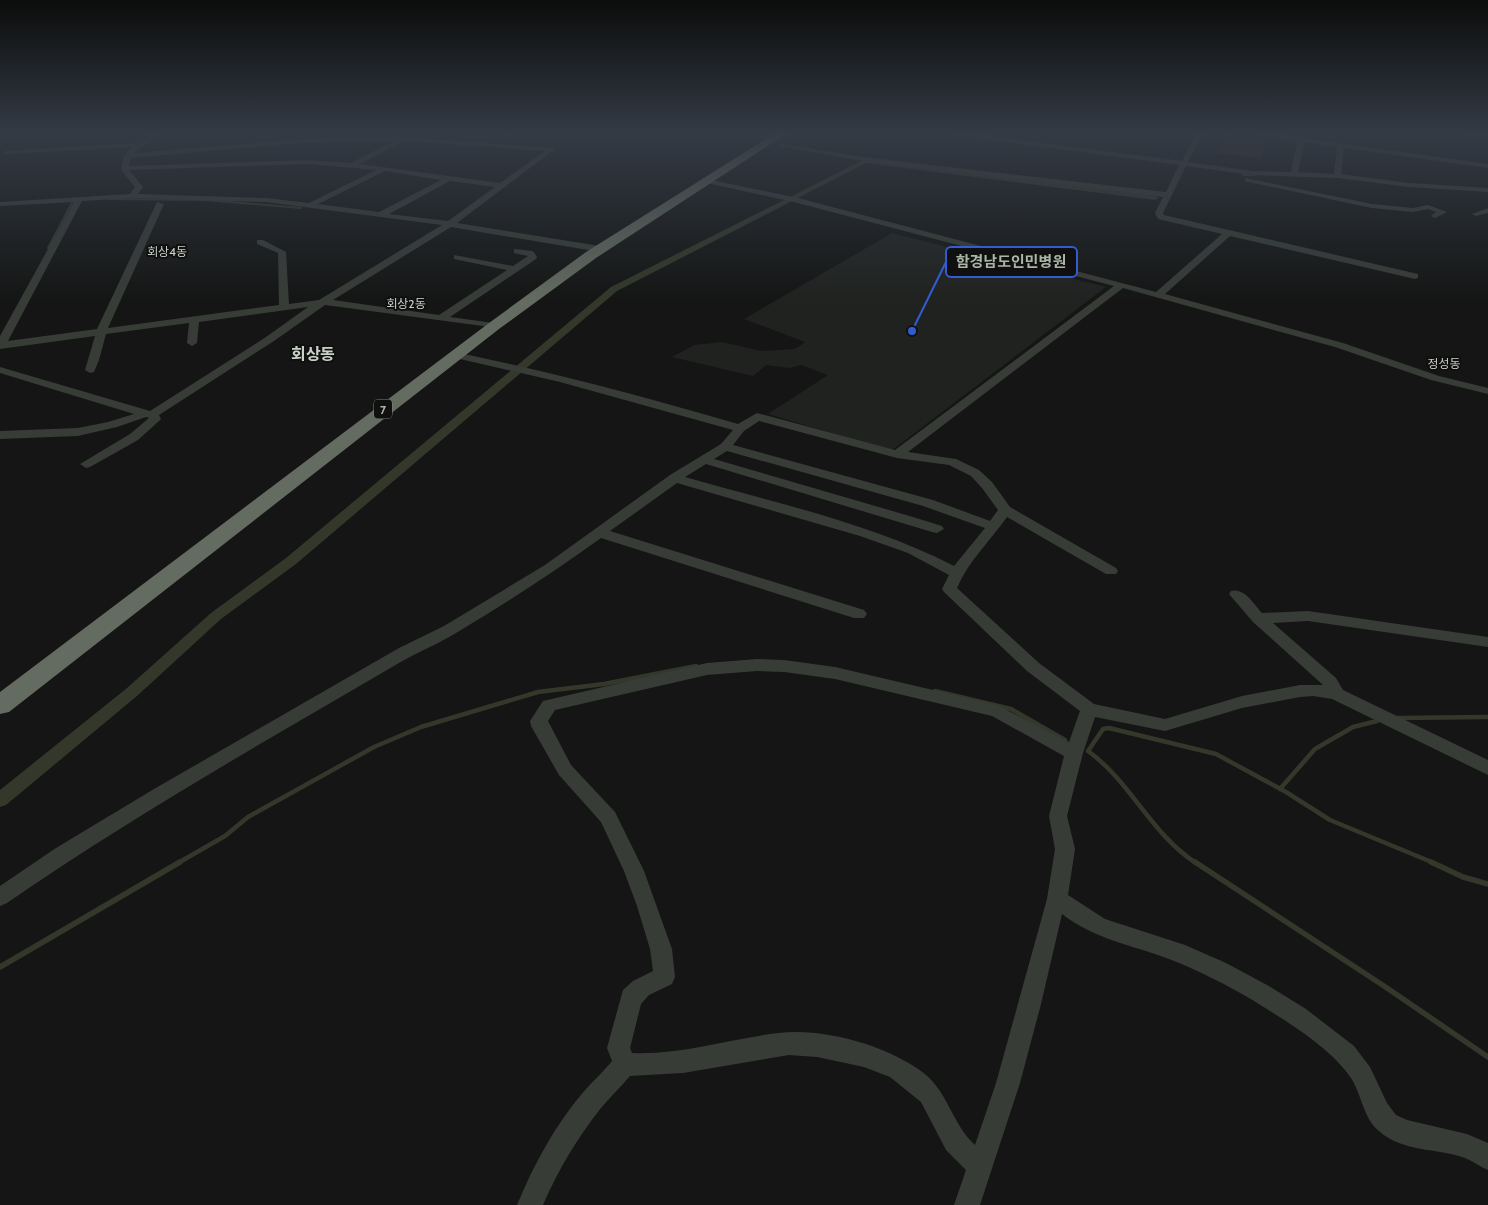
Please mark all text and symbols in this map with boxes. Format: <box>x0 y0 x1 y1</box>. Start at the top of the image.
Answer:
district label: 회상4동 <box>147 244 187 259</box>
callout: 함경남도인민병원 <box>946 247 1077 277</box>
text: 함경남도인민병원 <box>956 253 1066 271</box>
district label: 회상2동 <box>386 296 426 311</box>
district label: 회상동 <box>291 345 335 364</box>
district label: 정성동 <box>1427 356 1461 371</box>
road number: 7 <box>374 399 392 418</box>

